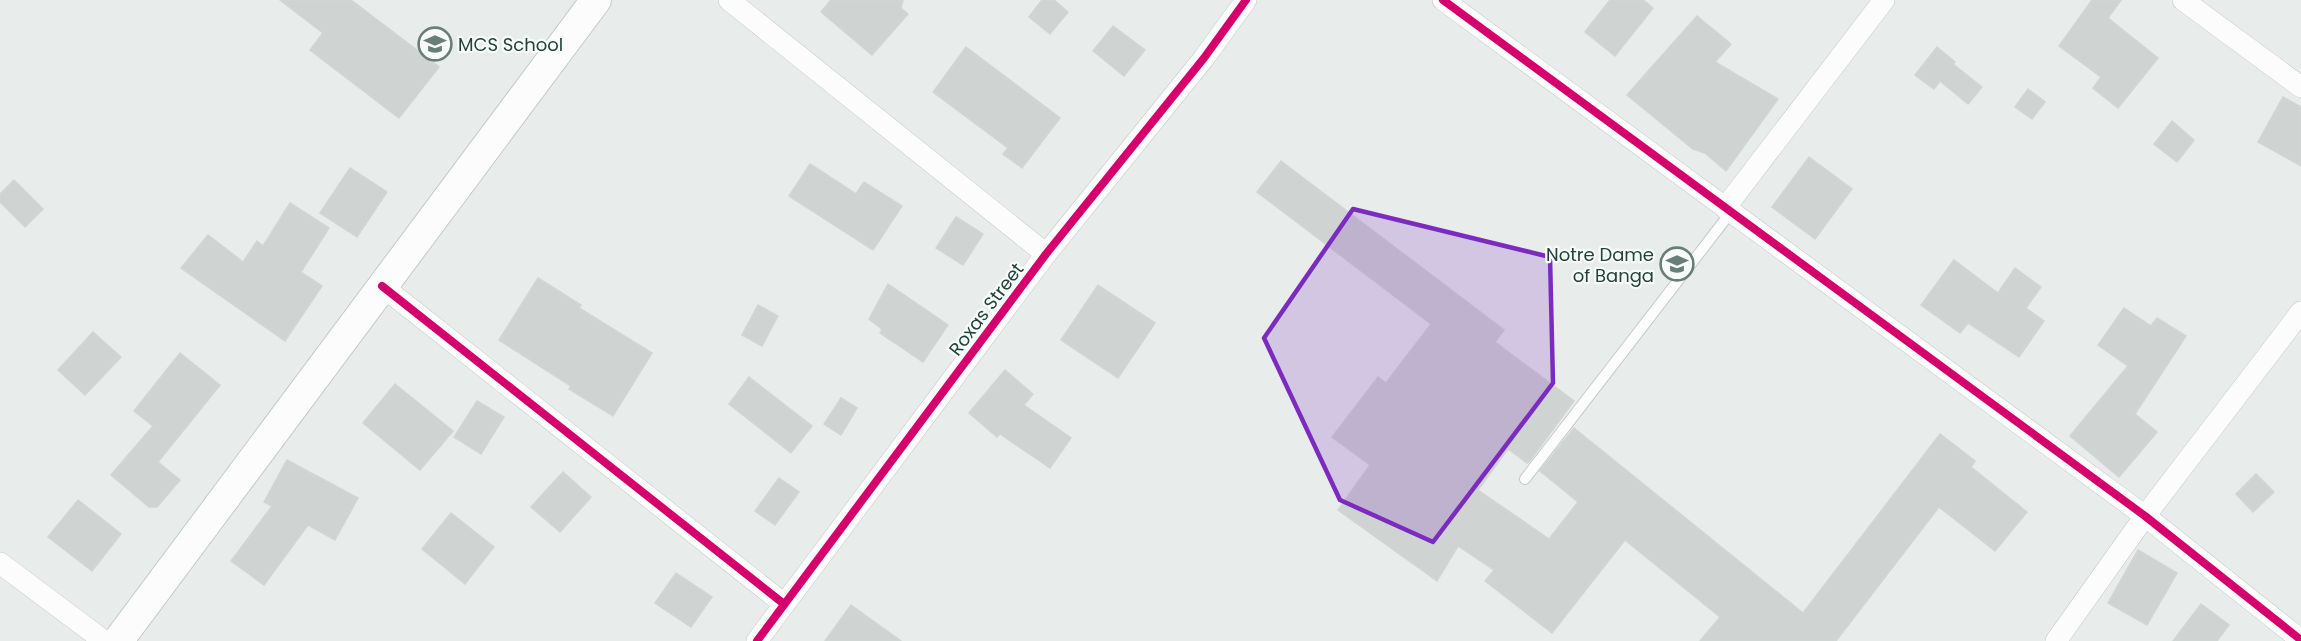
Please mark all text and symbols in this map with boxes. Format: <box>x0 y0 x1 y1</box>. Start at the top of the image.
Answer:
school or university icon: MCS School <box>417 26 453 62</box>
place label: MCS School <box>458 32 563 57</box>
place label: Notre Dame of Banga <box>1546 242 1654 288</box>
school or university icon: Notre Dame of Banga <box>1659 246 1695 282</box>
street label: Roxas Street <box>943 257 1029 361</box>

